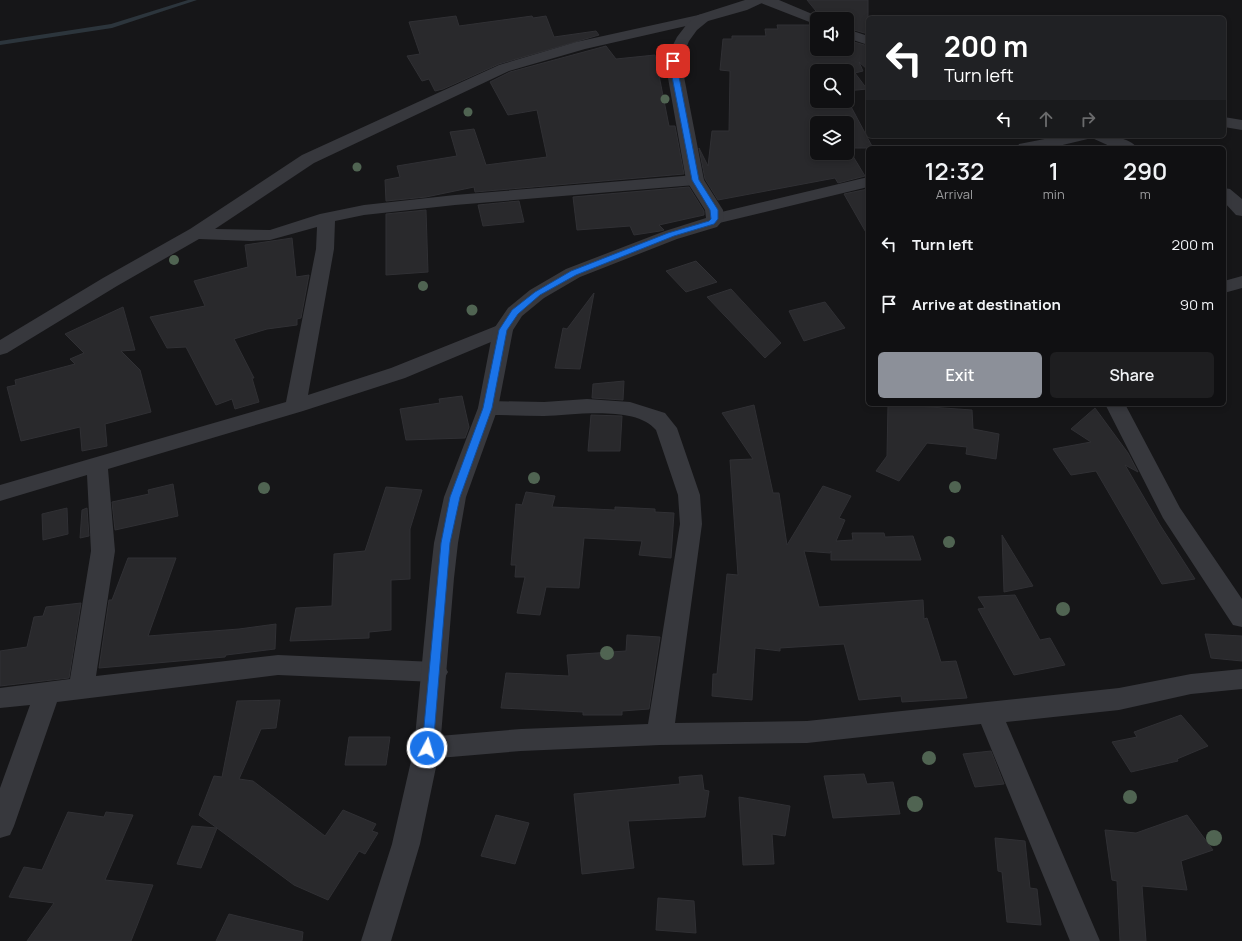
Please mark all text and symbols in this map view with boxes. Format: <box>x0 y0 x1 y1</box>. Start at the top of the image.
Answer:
map controls <box>810 12 854 160</box>
button: sound <box>810 12 854 56</box>
text: 200 m <box>944 27 1028 65</box>
icon: left <box>878 32 930 84</box>
pin <box>656 44 690 78</box>
icon: arrive <box>662 50 684 72</box>
text: Turn left <box>944 63 1014 87</box>
button: search <box>810 64 854 108</box>
icon: left <box>993 108 1015 130</box>
icon: ahead <box>1035 108 1057 130</box>
icon: right <box>1077 108 1099 130</box>
button: layers <box>810 116 854 160</box>
text: 12:32 <box>924 154 984 187</box>
text: 1 <box>1049 154 1059 187</box>
text: 290 <box>1123 154 1168 187</box>
text: Arrival <box>936 185 973 203</box>
text: min <box>1043 185 1065 203</box>
text: m <box>1140 185 1151 203</box>
icon: left <box>878 233 900 255</box>
text: Turn left <box>912 234 974 255</box>
text: 200 m <box>1171 234 1214 255</box>
icon: arrive <box>878 293 900 315</box>
text: Arrive at destination <box>912 294 1061 315</box>
text: 90 m <box>1180 294 1214 315</box>
button: Exit <box>878 352 1042 398</box>
button: Share <box>1050 352 1214 398</box>
position arrow <box>406 727 448 769</box>

